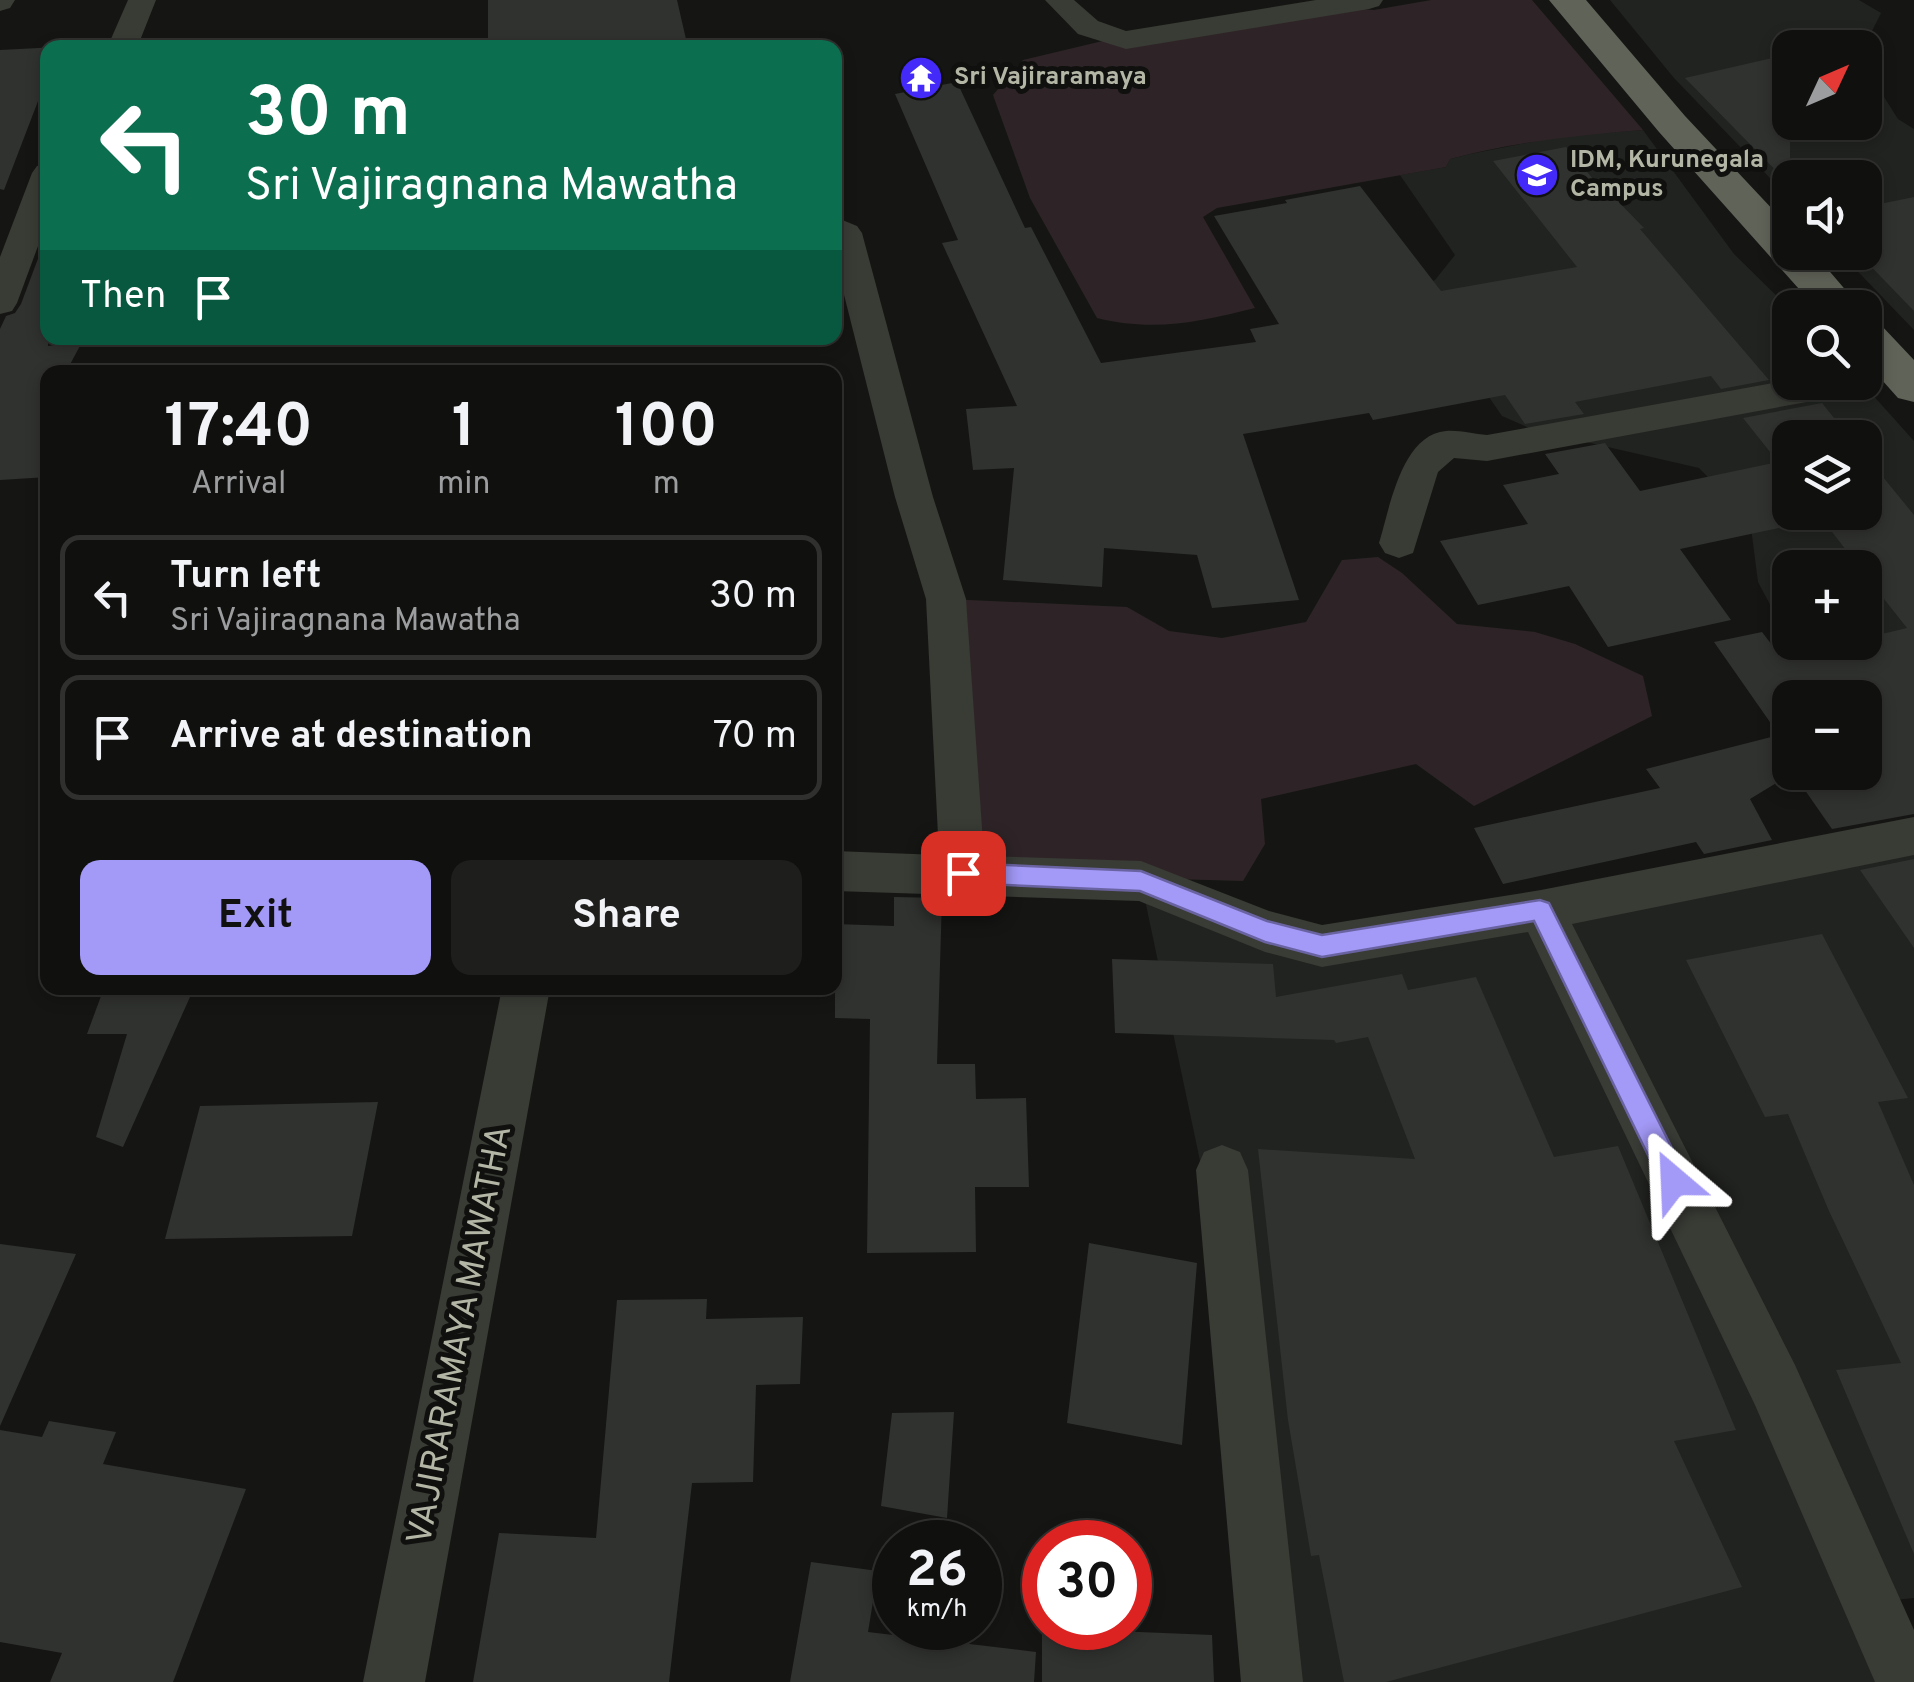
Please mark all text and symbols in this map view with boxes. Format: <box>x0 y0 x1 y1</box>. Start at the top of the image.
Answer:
north arrow <box>1772 30 1882 140</box>
map controls <box>1772 30 1882 790</box>
temple icon: Sri Vajiraramaya <box>898 55 944 101</box>
place label: Sri Vajiraramaya <box>954 62 1147 94</box>
text: 30 m <box>245 72 411 161</box>
icon: left <box>80 80 210 210</box>
place label: IDM, Kurunegala Campus <box>1570 145 1764 206</box>
school or university icon: IDM, Kurunegala Campus <box>1514 152 1560 198</box>
text: Sri Vajiragnana Mawatha <box>245 159 738 216</box>
button: sound <box>1772 160 1882 270</box>
icon: arrive <box>186 270 241 325</box>
text: Then <box>80 273 166 322</box>
button: search <box>1772 290 1882 400</box>
text: 17:40 <box>164 392 313 468</box>
text: 1 <box>452 392 476 468</box>
text: 100 <box>615 392 718 468</box>
button: layers <box>1772 420 1882 530</box>
text: Arrival <box>191 465 286 505</box>
text: min <box>437 465 490 505</box>
text: m <box>653 465 680 505</box>
button: + <box>1772 550 1882 660</box>
text: Turn left <box>170 553 322 602</box>
icon: left <box>85 570 140 625</box>
text: 30 m <box>709 573 797 622</box>
text: Sri Vajiragnana Mawatha <box>170 602 520 642</box>
button: − <box>1772 680 1882 790</box>
icon: arrive <box>85 710 140 765</box>
text: Arrive at destination <box>170 713 533 762</box>
text: 70 m <box>713 713 797 762</box>
pin <box>921 831 1006 916</box>
icon: arrive <box>936 846 991 901</box>
button: Exit <box>80 860 431 975</box>
button: Share <box>451 860 802 975</box>
street label: VAJIRARAMAYA MAWATHA <box>399 1122 523 1548</box>
position arrow <box>1622 1129 1726 1233</box>
speed limit sign: 30 <box>1022 1520 1152 1650</box>
text: 26 <box>906 1541 968 1604</box>
text: km/h <box>907 1594 967 1626</box>

